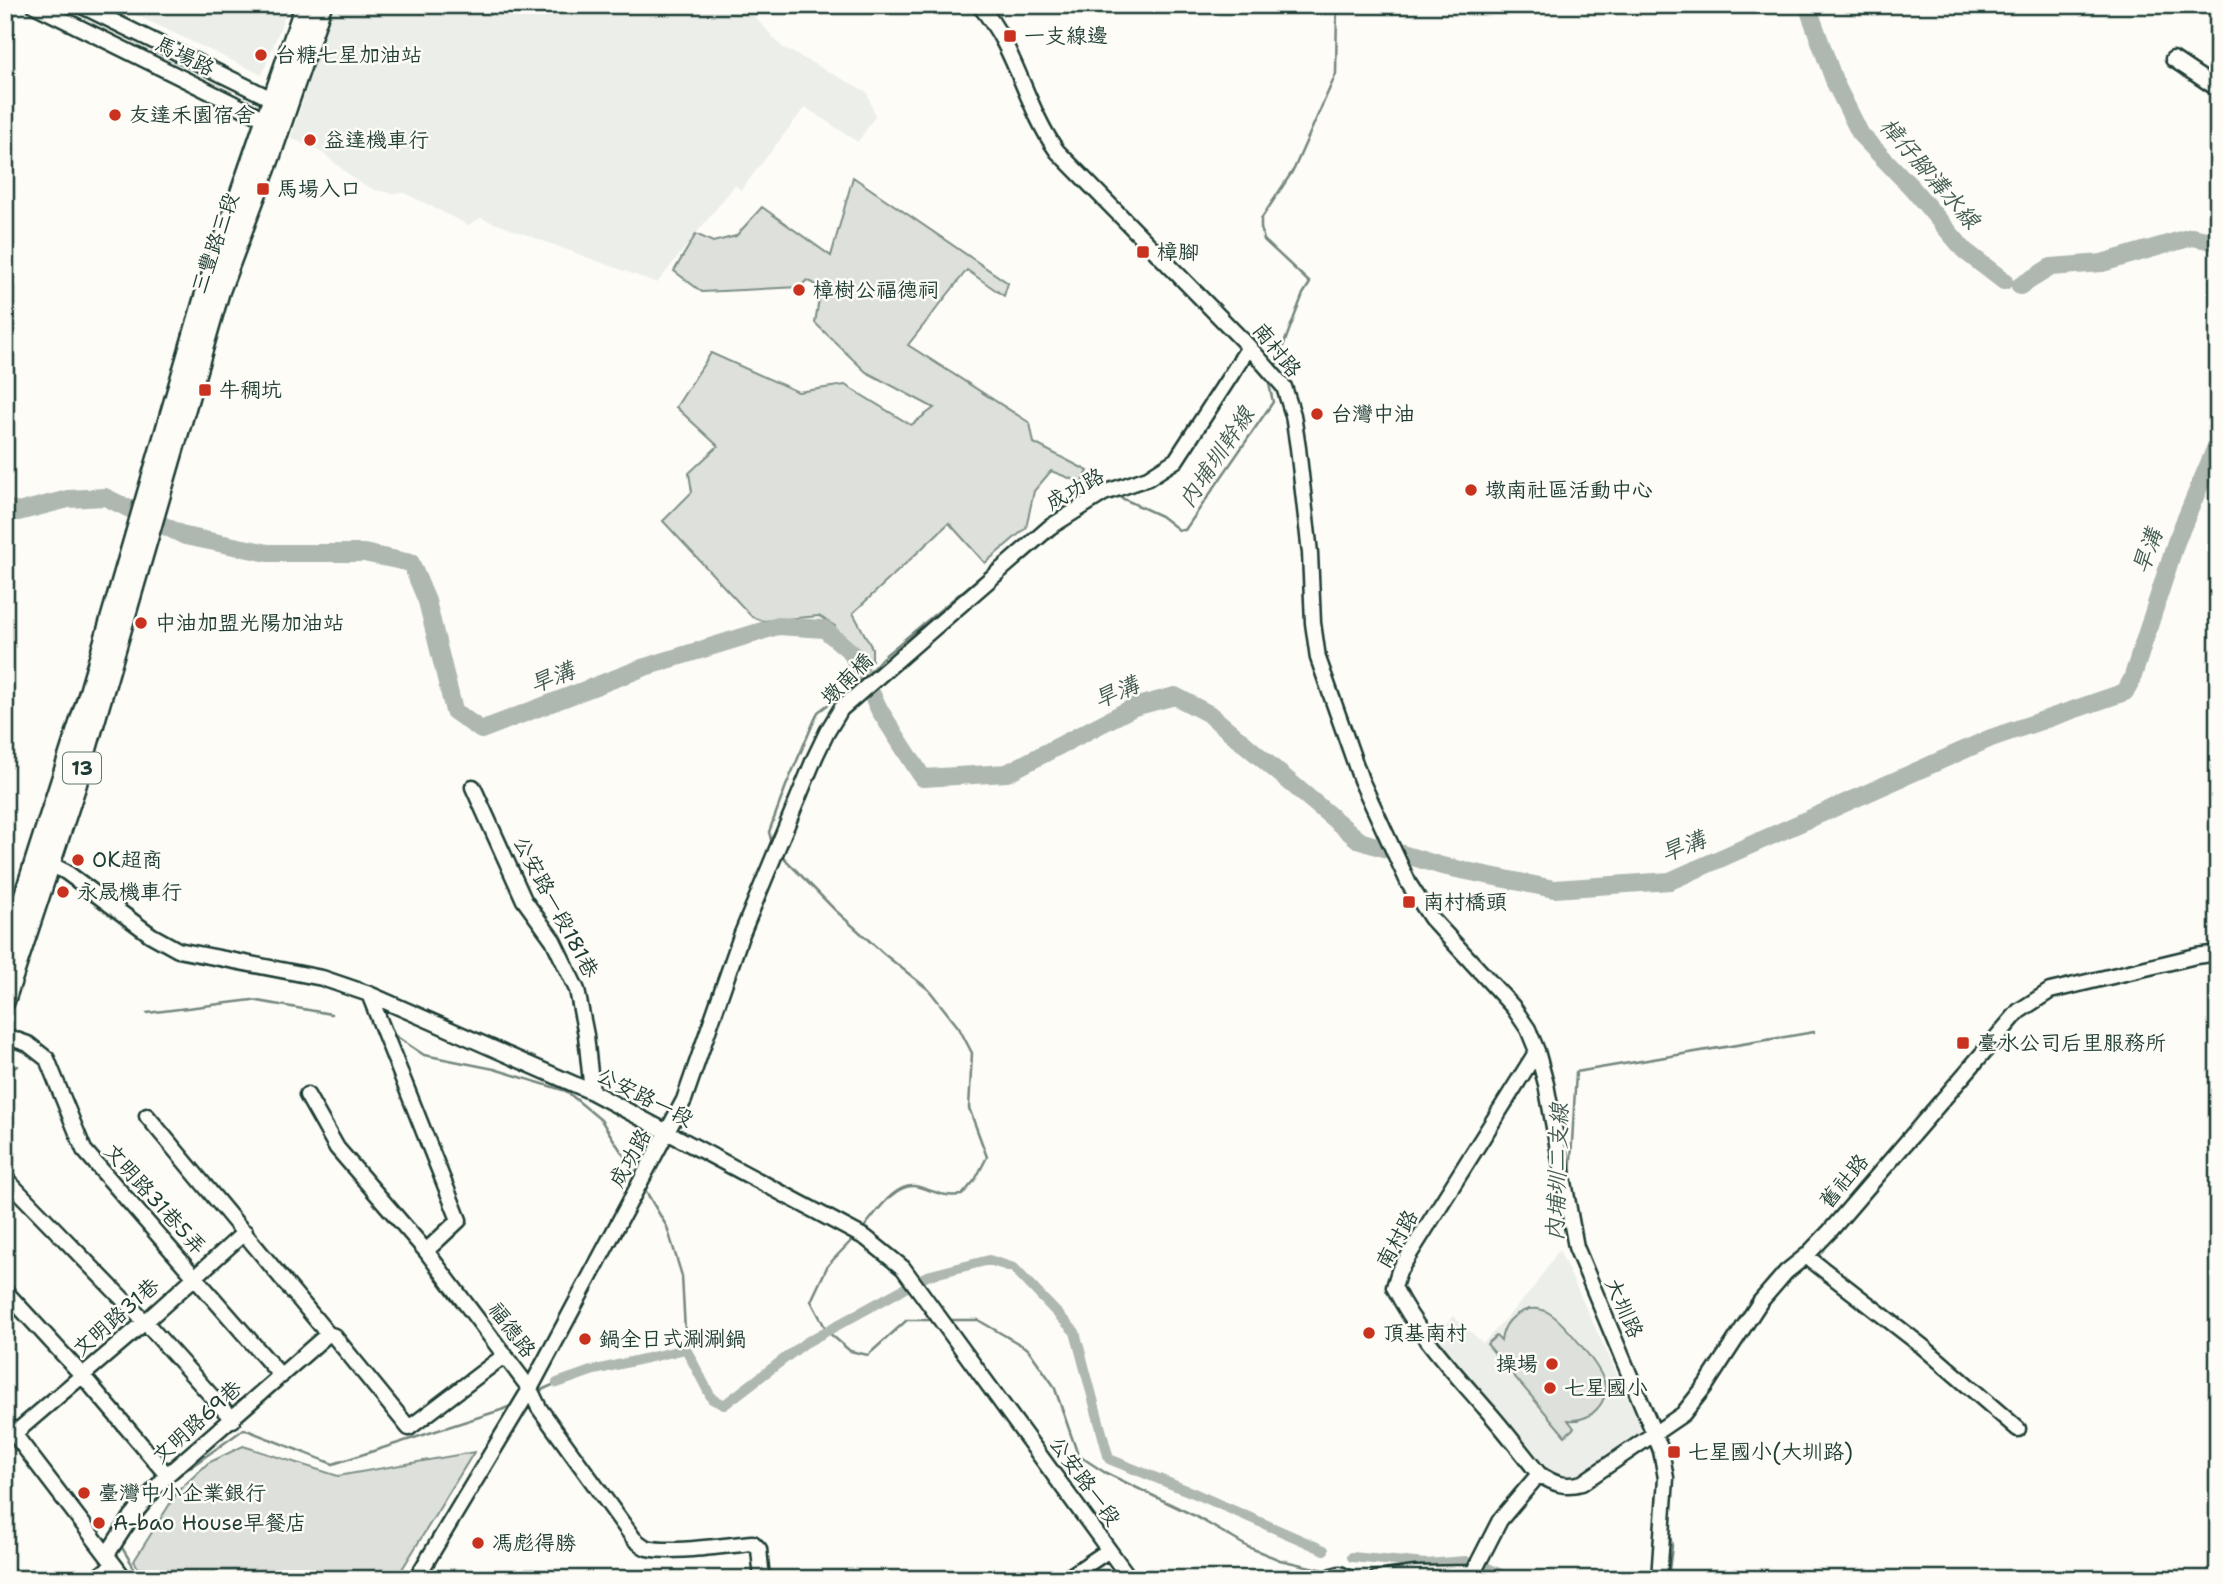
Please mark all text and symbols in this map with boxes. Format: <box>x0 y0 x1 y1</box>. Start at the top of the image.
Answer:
place label: 一支線邊 <box>1024 22 1108 50</box>
marker: 一支線邊 <box>1002 28 1018 44</box>
street label: 馬場路 <box>151 30 219 82</box>
place label: 台糖七星加油站 <box>275 41 422 69</box>
marker: 台糖七星加油站 <box>253 47 269 63</box>
place label: 友達禾園宿舍 <box>129 101 255 129</box>
marker: 友達禾園宿舍 <box>107 107 123 123</box>
water label: 樟仔腳溝水線 <box>1873 111 1987 236</box>
place label: 益達機車行 <box>324 126 429 154</box>
marker: 益達機車行 <box>302 132 318 148</box>
place label: 馬場入口 <box>277 175 361 203</box>
marker: 馬場入口 <box>255 181 271 197</box>
street label: 三豐路三段 <box>185 189 245 297</box>
place label: 樟腳 <box>1157 238 1199 266</box>
marker: 樟腳 <box>1135 244 1151 260</box>
place label: 樟樹公福德祠 <box>813 276 939 304</box>
marker: 樟樹公福德祠 <box>791 282 807 298</box>
street label: 南村路 <box>1246 317 1308 383</box>
place label: 牛稠坑 <box>219 376 282 404</box>
marker: 牛稠坑 <box>197 382 213 398</box>
water label: 內埔圳幹線 <box>1171 400 1261 513</box>
place label: 台灣中油 <box>1331 400 1415 428</box>
marker: 台灣中油 <box>1309 406 1325 422</box>
street label: 成功路 <box>1041 461 1109 517</box>
place label: 墩南社區活動中心 <box>1485 476 1653 504</box>
marker: 墩南社區活動中心 <box>1463 482 1479 498</box>
water label: 旱溝 <box>2125 522 2170 578</box>
place label: 中油加盟光陽加油站 <box>155 609 344 637</box>
marker: 中油加盟光陽加油站 <box>133 615 149 631</box>
street label: 墩南橋 <box>815 647 879 711</box>
water label: 旱溝 <box>525 654 581 699</box>
water label: 旱溝 <box>1089 668 1145 715</box>
road number: 13 <box>63 752 101 783</box>
water label: 旱溝 <box>1656 823 1712 868</box>
street label: 公安路一段181巷 <box>507 831 605 983</box>
place label: OK超商 <box>92 846 163 874</box>
marker: OK超商 <box>70 852 86 868</box>
place label: 永晟機車行 <box>77 878 182 906</box>
marker: 永晟機車行 <box>55 884 71 900</box>
place label: 南村橋頭 <box>1423 888 1507 916</box>
marker: 南村橋頭 <box>1401 894 1417 910</box>
place label: 臺水公司后里服務所 <box>1977 1029 2166 1057</box>
marker: 臺水公司后里服務所 <box>1955 1035 1971 1051</box>
street label: 公安路一段 <box>592 1061 698 1133</box>
water label: 內埔圳二支線 <box>1540 1102 1574 1241</box>
street label: 成功路 <box>602 1124 658 1192</box>
street label: 文明路31巷5弄 <box>98 1138 212 1260</box>
street label: 舊社路 <box>1813 1148 1875 1214</box>
street label: 南村路 <box>1369 1205 1425 1273</box>
street label: 文明路31巷 <box>67 1272 165 1362</box>
street label: 大圳路 <box>1598 1274 1650 1342</box>
street label: 福德路 <box>482 1296 542 1364</box>
place label: 頂基南村 <box>1383 1319 1467 1347</box>
place label: 鍋全日式涮涮鍋 <box>599 1325 746 1353</box>
marker: 頂基南村 <box>1361 1325 1377 1341</box>
marker: 鍋全日式涮涮鍋 <box>577 1331 593 1347</box>
place label: 操場 <box>1496 1350 1538 1378</box>
marker: 操場 <box>1544 1356 1560 1372</box>
street label: 文明路69巷 <box>146 1374 248 1470</box>
place label: 七星國小 <box>1564 1374 1648 1402</box>
marker: 七星國小 <box>1542 1380 1558 1396</box>
street label: 公安路一段 <box>1043 1430 1127 1532</box>
place label: 七星國小(大圳路) <box>1688 1438 1853 1466</box>
marker: 七星國小(大圳路) <box>1666 1444 1682 1460</box>
place label: 臺灣中小企業銀行 <box>98 1479 266 1507</box>
marker: 臺灣中小企業銀行 <box>76 1485 92 1501</box>
place label: A-bao House早餐店 <box>113 1509 306 1537</box>
marker: A-bao House早餐店 <box>91 1515 107 1531</box>
place label: 馮彪得勝 <box>492 1529 576 1557</box>
marker: 馮彪得勝 <box>470 1535 486 1551</box>

